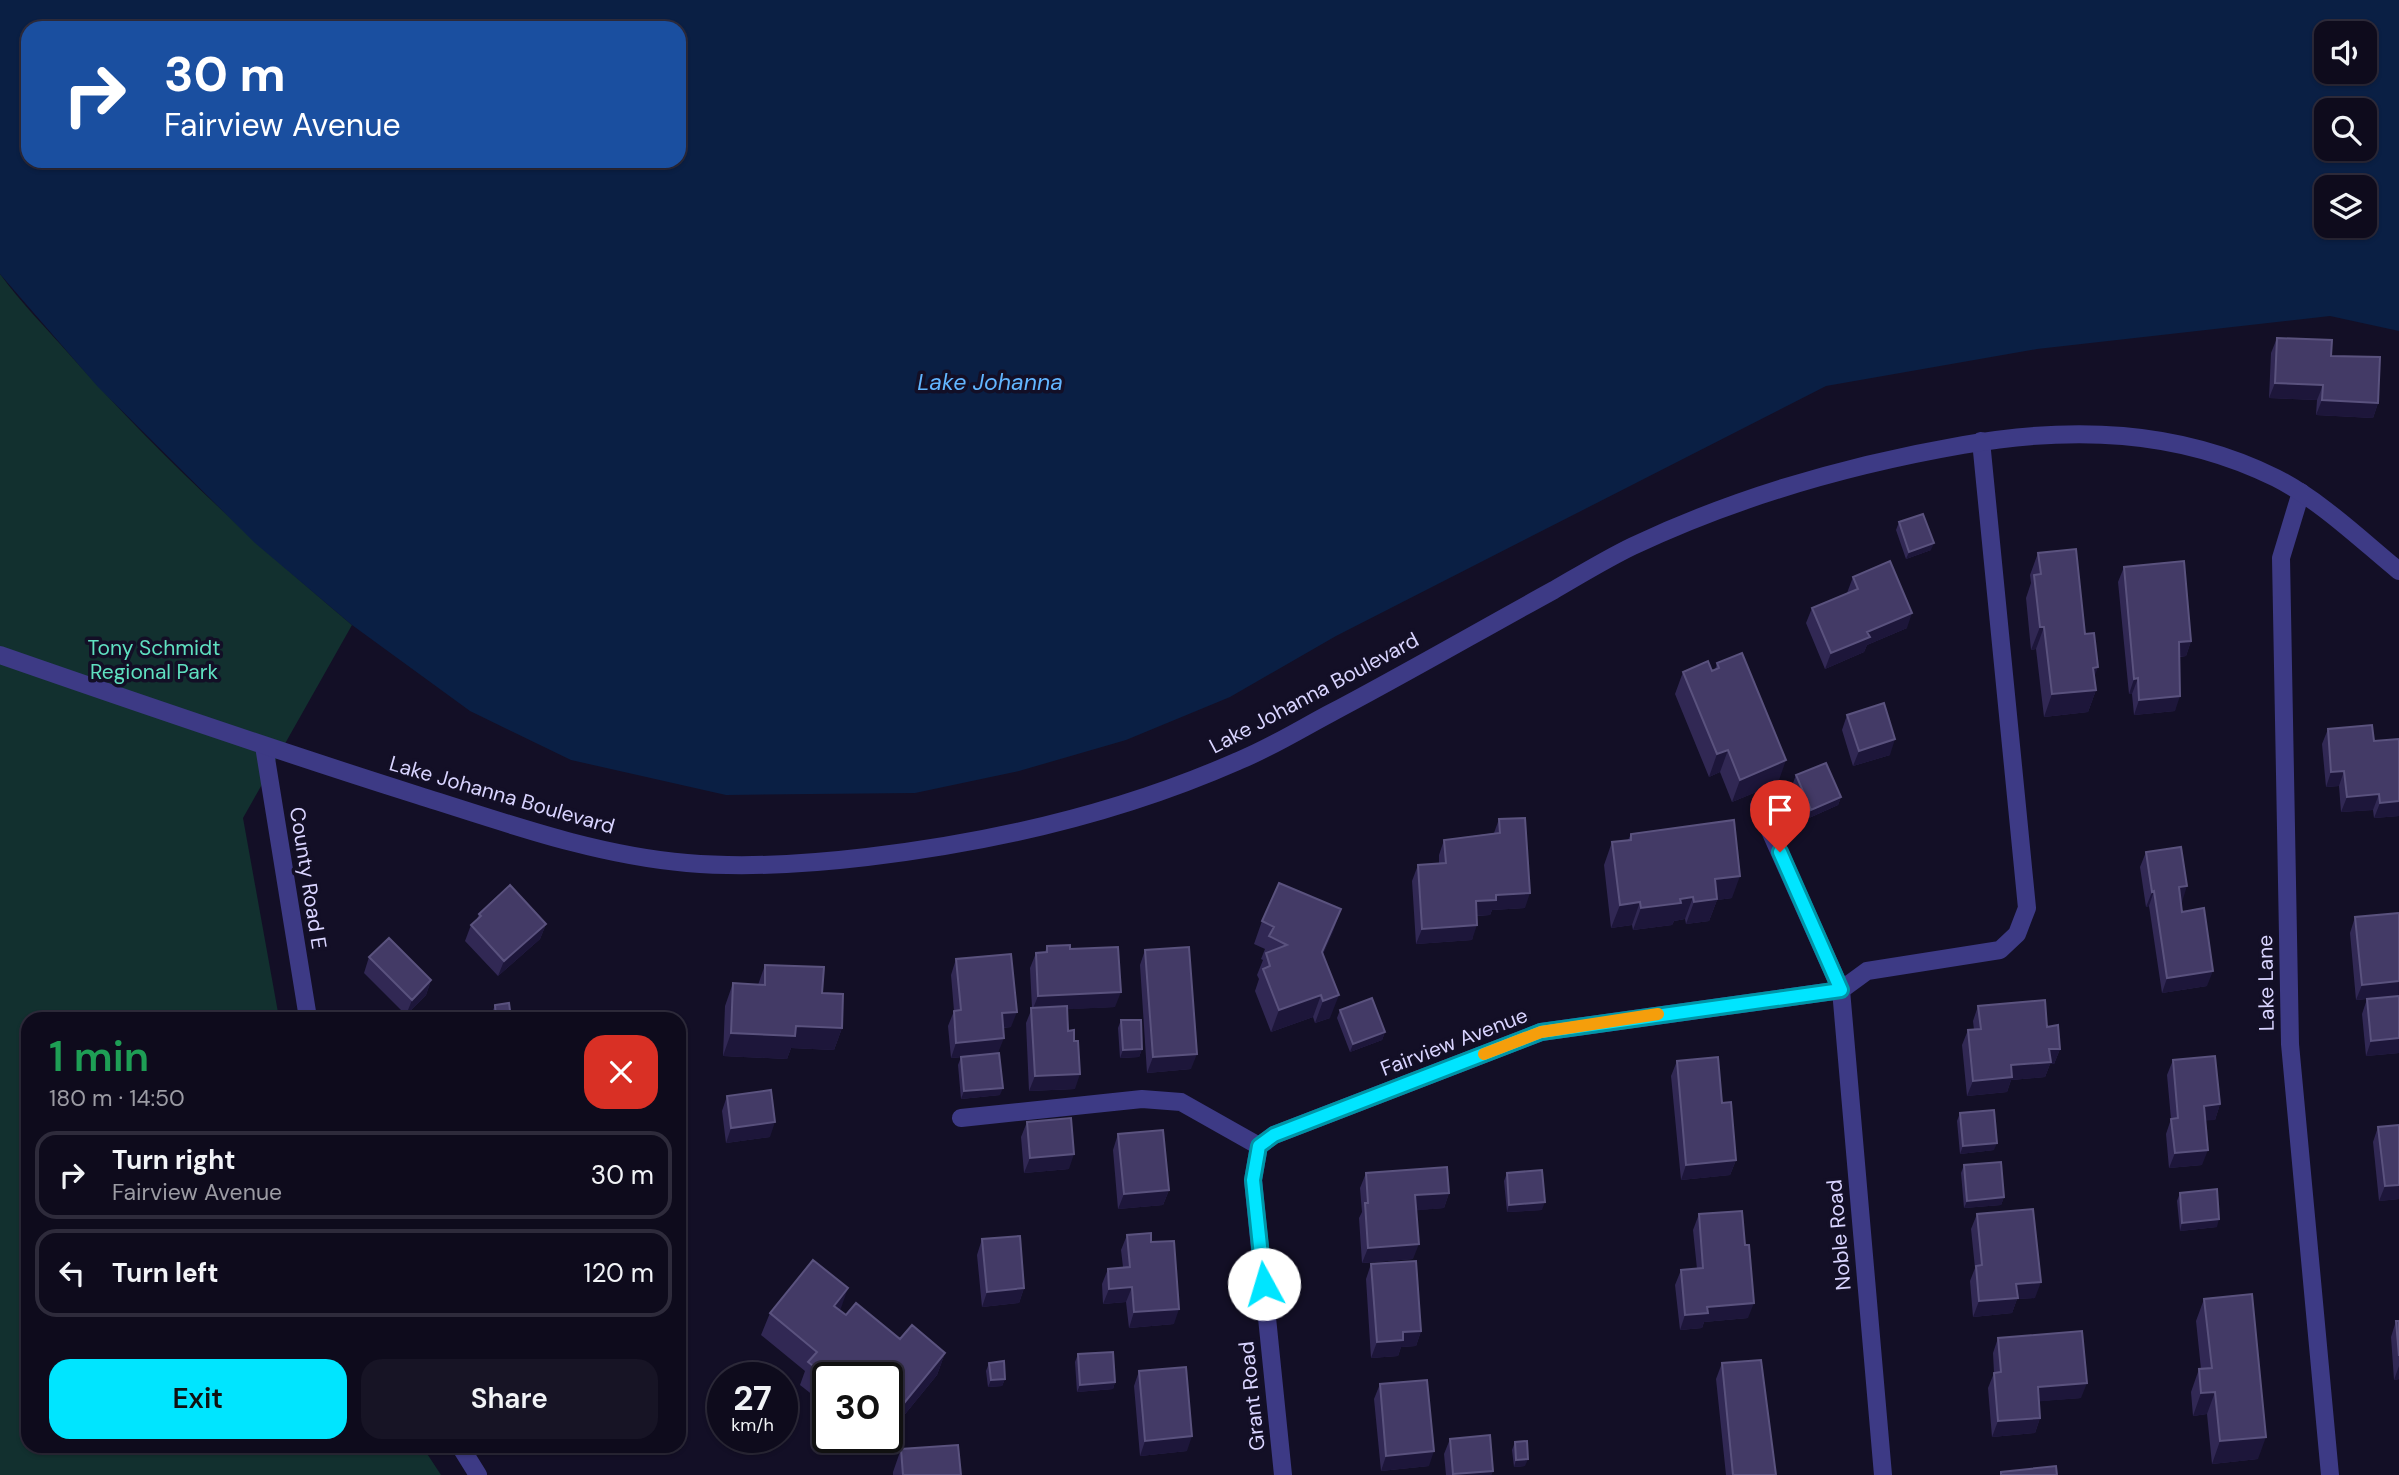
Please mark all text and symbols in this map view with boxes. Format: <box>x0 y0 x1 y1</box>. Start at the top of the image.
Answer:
map controls <box>2314 21 2377 238</box>
button: sound <box>2314 21 2377 84</box>
text: 30 m <box>164 42 286 106</box>
icon: right <box>49 49 140 140</box>
button: search <box>2314 98 2377 161</box>
text: Fairview Avenue <box>164 104 401 146</box>
button: layers <box>2314 175 2377 238</box>
water label: Lake Johanna <box>917 367 1063 397</box>
street label: Lake Johanna Boulevard <box>1204 626 1424 760</box>
park label: Tony Schmidt Regional Park <box>88 634 220 686</box>
street label: Lake Johanna Boulevard <box>386 749 618 841</box>
pin <box>1750 780 1810 852</box>
icon: arrive <box>1761 791 1799 829</box>
street label: County Road E <box>283 805 333 951</box>
street label: Lake Lane <box>2251 935 2281 1031</box>
street label: Fairview Avenue <box>1376 1001 1532 1083</box>
text: 1 min <box>49 1029 149 1084</box>
button: close <box>584 1035 658 1109</box>
text: 180 m · 14:50 <box>49 1083 185 1113</box>
text: Turn right <box>112 1143 236 1177</box>
icon: right <box>53 1156 91 1194</box>
text: 30 m <box>591 1158 654 1192</box>
text: Fairview Avenue <box>112 1177 282 1207</box>
street label: Noble Road <box>1820 1178 1858 1292</box>
position arrow <box>1227 1247 1301 1321</box>
icon: left <box>53 1254 91 1292</box>
text: Turn left <box>112 1256 219 1290</box>
text: 120 m <box>583 1256 654 1290</box>
street label: Grant Road <box>1232 1340 1272 1452</box>
button: Exit <box>49 1359 347 1439</box>
button: Share <box>361 1359 658 1439</box>
speed limit sign: 30 <box>812 1362 903 1453</box>
text: 27 <box>733 1375 772 1421</box>
text: km/h <box>731 1413 774 1437</box>

